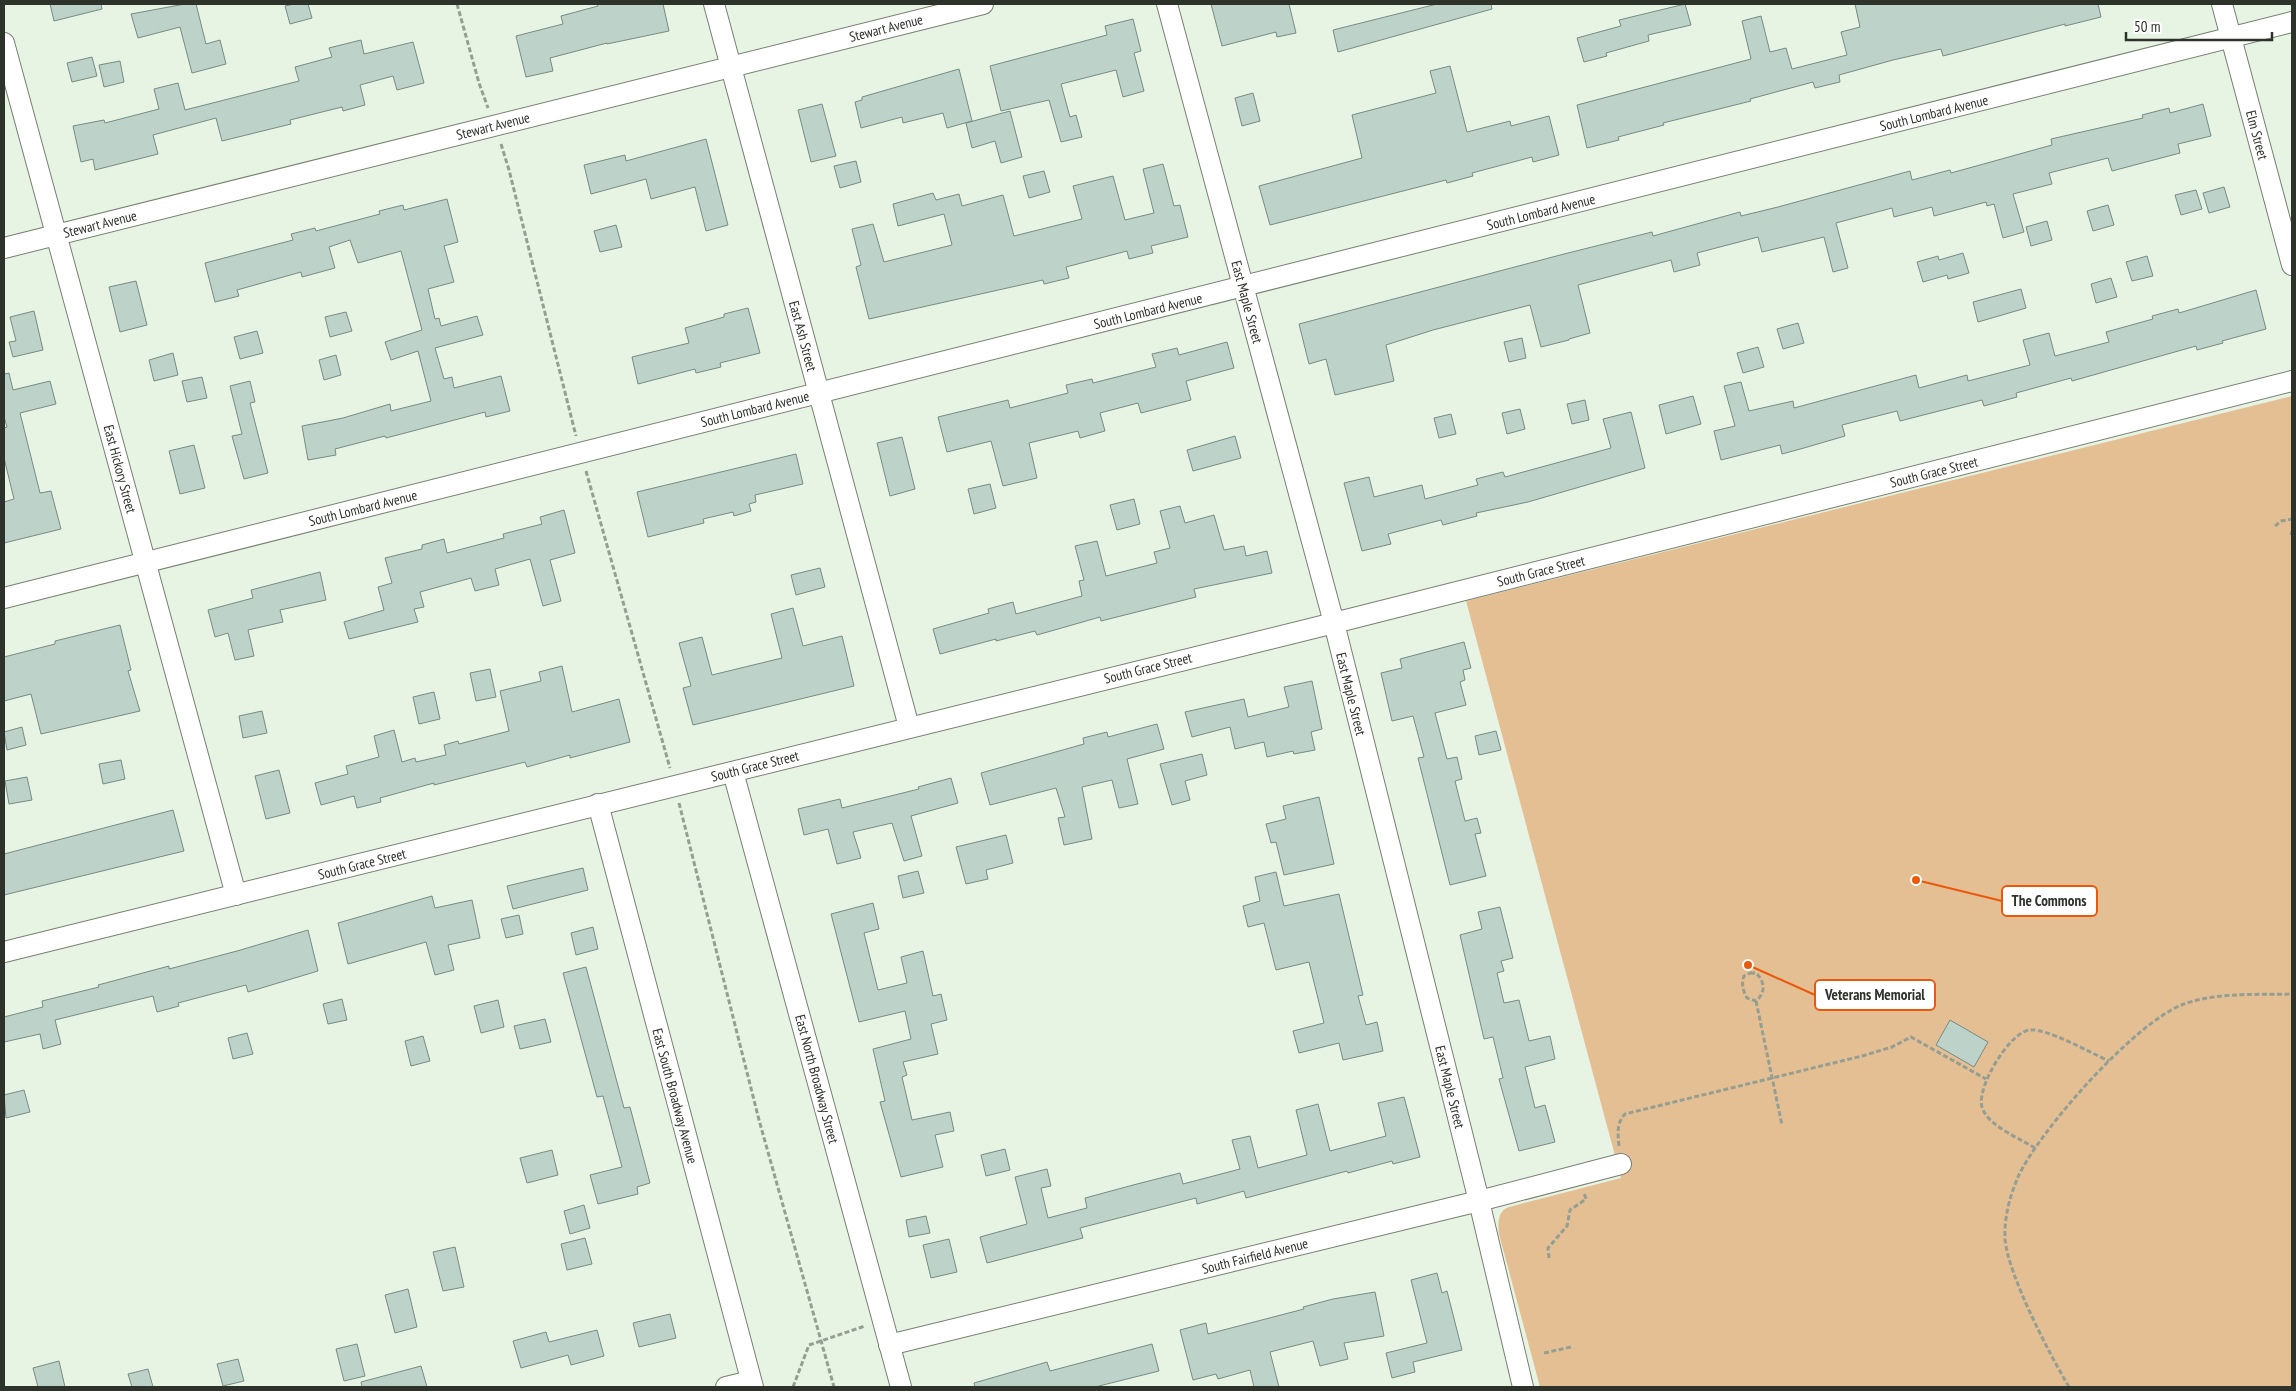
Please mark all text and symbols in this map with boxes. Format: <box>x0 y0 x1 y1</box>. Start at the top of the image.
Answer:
street label: Stewart Avenue <box>847 10 925 46</box>
scale bar <box>2126 10 2272 42</box>
text: 50 m <box>2134 17 2160 36</box>
street label: South Lombard Avenue <box>1878 91 1990 135</box>
street label: Stewart Avenue <box>454 108 532 144</box>
street label: Elm Street <box>2242 108 2272 162</box>
street label: South Lombard Avenue <box>1485 190 1597 234</box>
street label: Stewart Avenue <box>61 206 139 242</box>
street label: East Maple Street <box>1227 259 1267 345</box>
street label: South Lombard Avenue <box>1092 289 1204 333</box>
street label: East Ash Street <box>785 299 821 373</box>
street label: South Lombard Avenue <box>699 387 811 431</box>
street label: East Hickory Street <box>100 423 140 515</box>
street label: South Grace Street <box>1888 452 1980 492</box>
street label: South Lombard Avenue <box>307 486 419 530</box>
street label: South Grace Street <box>1495 551 1587 591</box>
street label: South Grace Street <box>1102 648 1194 688</box>
street label: East Maple Street <box>1332 651 1370 737</box>
street label: South Grace Street <box>709 746 801 786</box>
street label: South Grace Street <box>316 844 408 884</box>
callout: The Commons <box>2002 886 2097 916</box>
text: The Commons <box>2012 891 2086 910</box>
callout: Veterans Memorial <box>1815 980 1935 1010</box>
text: Veterans Memorial <box>1824 985 1925 1004</box>
street label: East North Broadway Street <box>791 1013 843 1146</box>
street label: East South Broadway Avenue <box>648 1026 702 1166</box>
street label: East Maple Street <box>1431 1044 1469 1130</box>
street label: South Fairfield Avenue <box>1200 1234 1310 1278</box>

